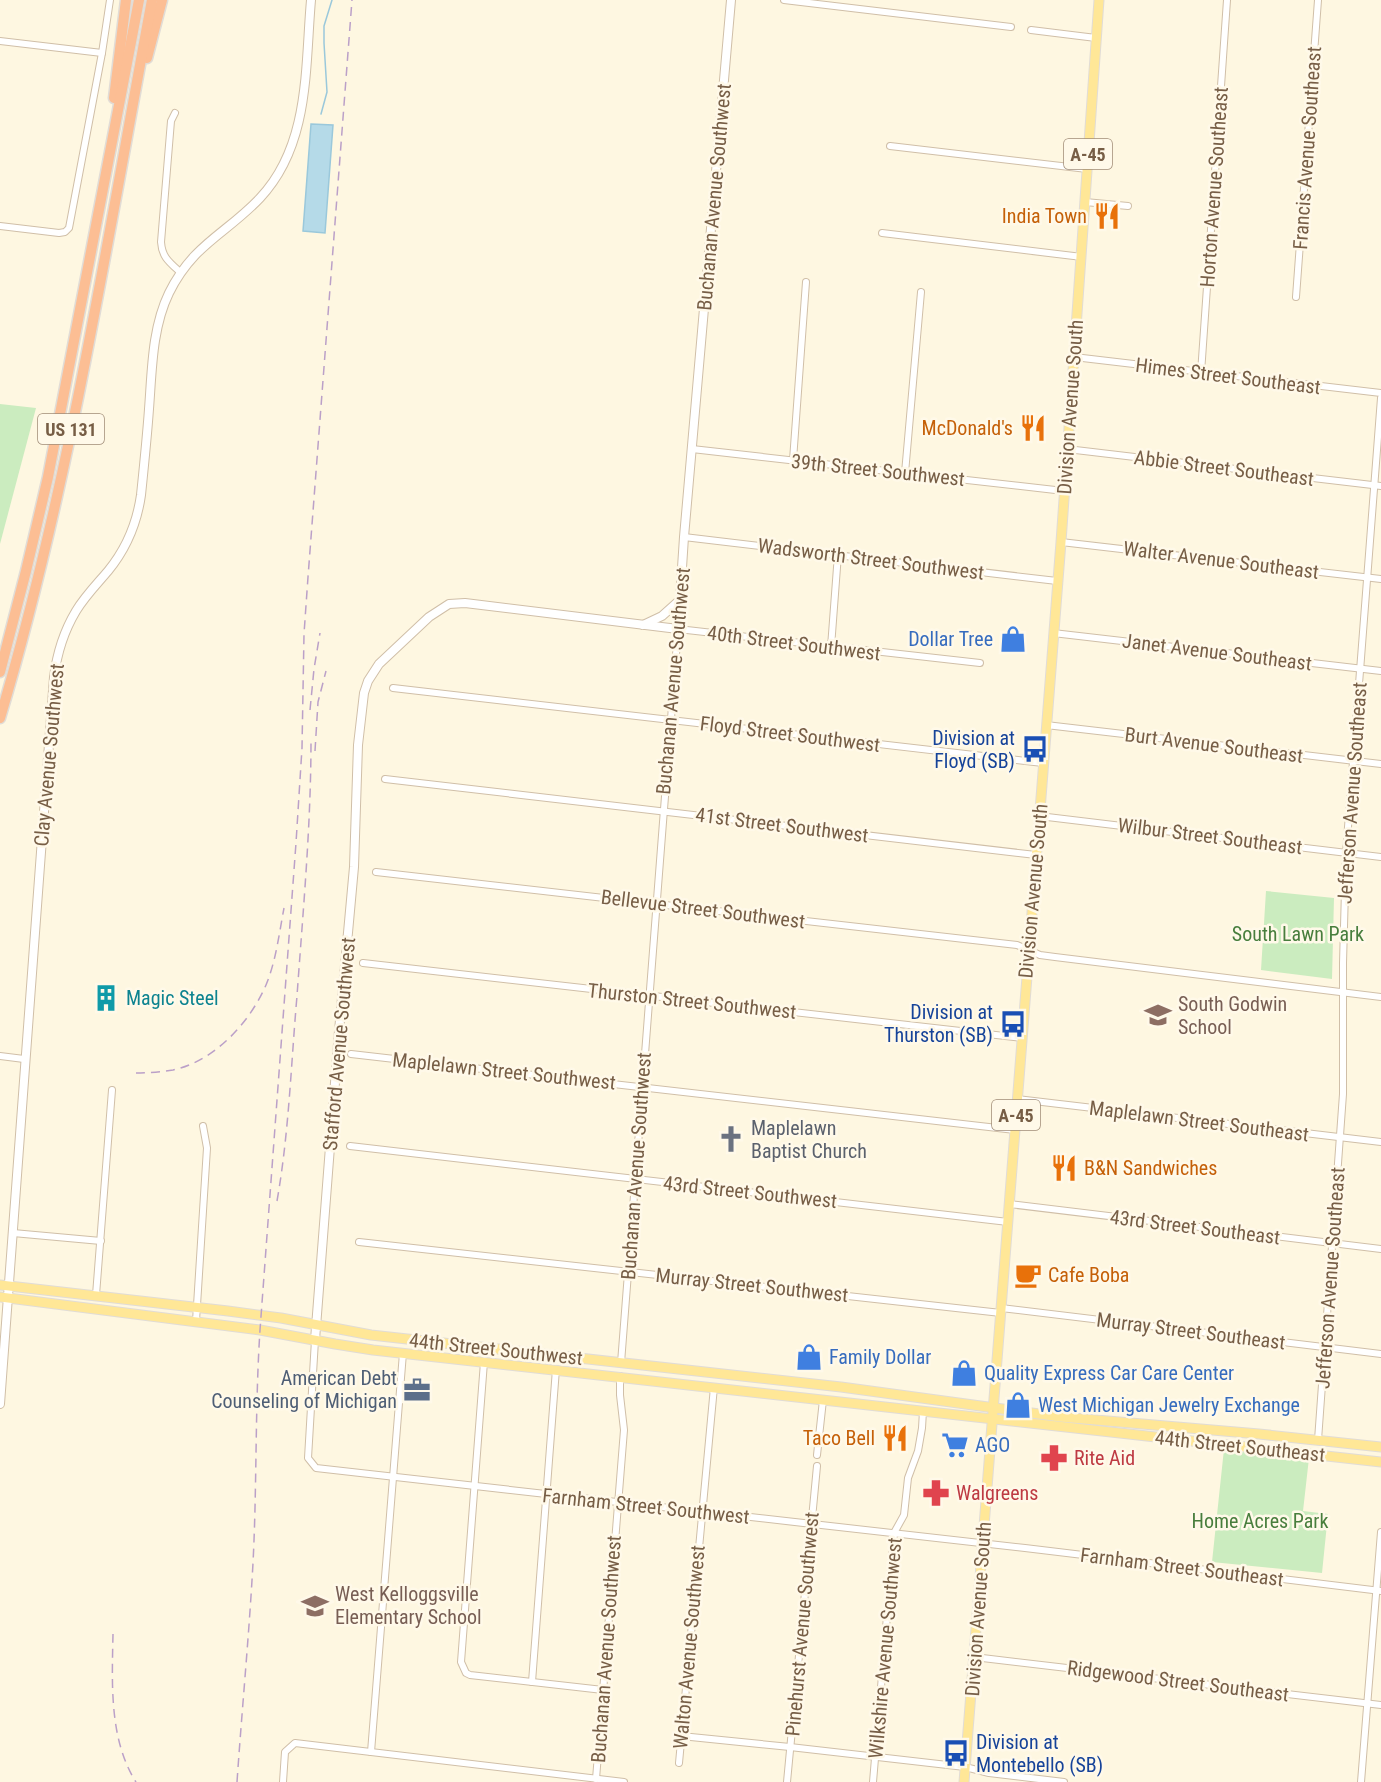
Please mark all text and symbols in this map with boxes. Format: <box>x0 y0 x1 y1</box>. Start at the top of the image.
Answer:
street label: Francis Avenue Southeast <box>1288 45 1326 250</box>
street label: Buchanan Avenue Southwest <box>692 82 736 312</box>
street label: Horton Avenue Southeast <box>1195 86 1233 288</box>
road number: A-45 <box>1064 139 1112 169</box>
restaurant icon: India Town <box>1092 201 1122 231</box>
place label: India Town <box>1002 204 1087 228</box>
street label: Division Avenue South <box>1052 319 1088 495</box>
street label: Himes Street Southeast <box>1134 353 1322 399</box>
restaurant icon: McDonald's <box>1018 413 1048 443</box>
road number: US 131 <box>38 414 104 444</box>
place label: McDonald's <box>922 416 1013 440</box>
street label: Abbie Street Southeast <box>1133 445 1315 491</box>
street label: 39th Street Southwest <box>790 449 966 491</box>
street label: Wadsworth Street Southwest <box>756 533 986 585</box>
street label: Walter Avenue Southeast <box>1122 536 1320 584</box>
street label: Buchanan Avenue Southwest <box>651 566 695 796</box>
street label: 40th Street Southwest <box>706 620 882 666</box>
shop icon: Dollar Tree <box>998 624 1028 654</box>
place label: Dollar Tree <box>908 627 993 651</box>
street label: Janet Avenue Southeast <box>1121 628 1313 676</box>
street label: Clay Avenue Southwest <box>29 662 69 847</box>
street label: Jefferson Avenue Southeast <box>1332 681 1372 905</box>
street label: Floyd Street Southwest <box>699 711 882 757</box>
street label: Burt Avenue Southeast <box>1123 722 1305 768</box>
place label: Division at Floyd (SB) <box>932 726 1015 773</box>
bus stop icon: Division at Floyd (SB) <box>1020 734 1050 764</box>
street label: 41st Street Southwest <box>694 802 870 848</box>
street label: Division Avenue South <box>1013 803 1053 979</box>
street label: Wilbur Street Southeast <box>1116 813 1304 859</box>
street label: Bellevue Street Southwest <box>600 885 806 933</box>
park label: South Lawn Park <box>1232 922 1364 946</box>
street label: Stafford Avenue Southwest <box>318 936 360 1152</box>
street label: Thurston Street Southwest <box>587 978 798 1024</box>
building icon: Magic Steel <box>91 983 121 1013</box>
place label: Magic Steel <box>126 986 219 1010</box>
place label: South Godwin School <box>1178 992 1287 1039</box>
place label: Division at Thurston (SB) <box>884 1000 993 1047</box>
school or university icon: South Godwin School <box>1143 1000 1173 1030</box>
bus stop icon: Division at Thurston (SB) <box>998 1009 1028 1039</box>
street label: Maplelawn Street Southwest <box>391 1047 617 1095</box>
street label: Buchanan Avenue Southwest <box>616 1051 656 1280</box>
street label: Maplelawn Street Southeast <box>1088 1096 1310 1146</box>
road number: A-45 <box>992 1100 1040 1130</box>
place label: Maplelawn Baptist Church <box>751 1116 867 1163</box>
church icon: Maplelawn Baptist Church <box>716 1124 746 1154</box>
restaurant icon: B&N Sandwiches <box>1049 1153 1079 1183</box>
place label: B&N Sandwiches <box>1084 1156 1217 1180</box>
street label: Jefferson Avenue Southeast <box>1310 1166 1350 1390</box>
street label: 43rd Street Southwest <box>662 1171 838 1213</box>
street label: 43rd Street Southeast <box>1109 1205 1282 1249</box>
cafe icon: Cafe Boba <box>1013 1260 1043 1290</box>
street label: Murray Street Southwest <box>655 1263 850 1307</box>
place label: Cafe Boba <box>1048 1263 1129 1287</box>
street label: Murray Street Southeast <box>1095 1308 1287 1354</box>
street label: 44th Street Southwest <box>408 1328 584 1370</box>
shop icon: Family Dollar <box>794 1342 824 1372</box>
place label: Family Dollar <box>829 1345 931 1369</box>
shop icon: Quality Express Car Care Center <box>949 1358 979 1388</box>
place label: Quality Express Car Care Center <box>984 1361 1234 1385</box>
place label: American Debt Counseling of Michigan <box>211 1366 397 1413</box>
office icon: American Debt Counseling of Michigan <box>402 1375 432 1405</box>
shop icon: West Michigan Jewelry Exchange <box>1003 1390 1033 1420</box>
place label: West Michigan Jewelry Exchange <box>1038 1393 1300 1417</box>
restaurant icon: Taco Bell <box>880 1423 910 1453</box>
street label: 44th Street Southeast <box>1154 1425 1326 1467</box>
place label: Taco Bell <box>803 1426 875 1450</box>
supermarket icon: AGO <box>940 1430 970 1460</box>
place label: AGO <box>975 1433 1010 1457</box>
pharmacy icon: Rite Aid <box>1039 1443 1069 1473</box>
place label: Rite Aid <box>1074 1446 1135 1470</box>
pharmacy icon: Walgreens <box>921 1478 951 1508</box>
place label: Walgreens <box>956 1481 1038 1505</box>
street label: Farnham Street Southwest <box>541 1483 751 1529</box>
park label: Home Acres Park <box>1192 1509 1328 1533</box>
street label: Pinehurst Avenue Southwest <box>780 1511 824 1737</box>
street label: Division Avenue South <box>960 1521 996 1697</box>
street label: Buchanan Avenue Southwest <box>586 1534 626 1763</box>
street label: Wilkshire Avenue Southwest <box>863 1536 907 1760</box>
street label: Farnham Street Southeast <box>1079 1543 1285 1591</box>
street label: Walton Avenue Southwest <box>668 1544 710 1750</box>
place label: West Kelloggsville Elementary School <box>335 1582 482 1629</box>
school or university icon: West Kelloggsville Elementary School <box>300 1591 330 1621</box>
street label: Ridgewood Street Southeast <box>1066 1655 1290 1707</box>
place label: Division at Montebello (SB) <box>976 1730 1103 1777</box>
bus stop icon: Division at Montebello (SB) <box>941 1738 971 1768</box>

